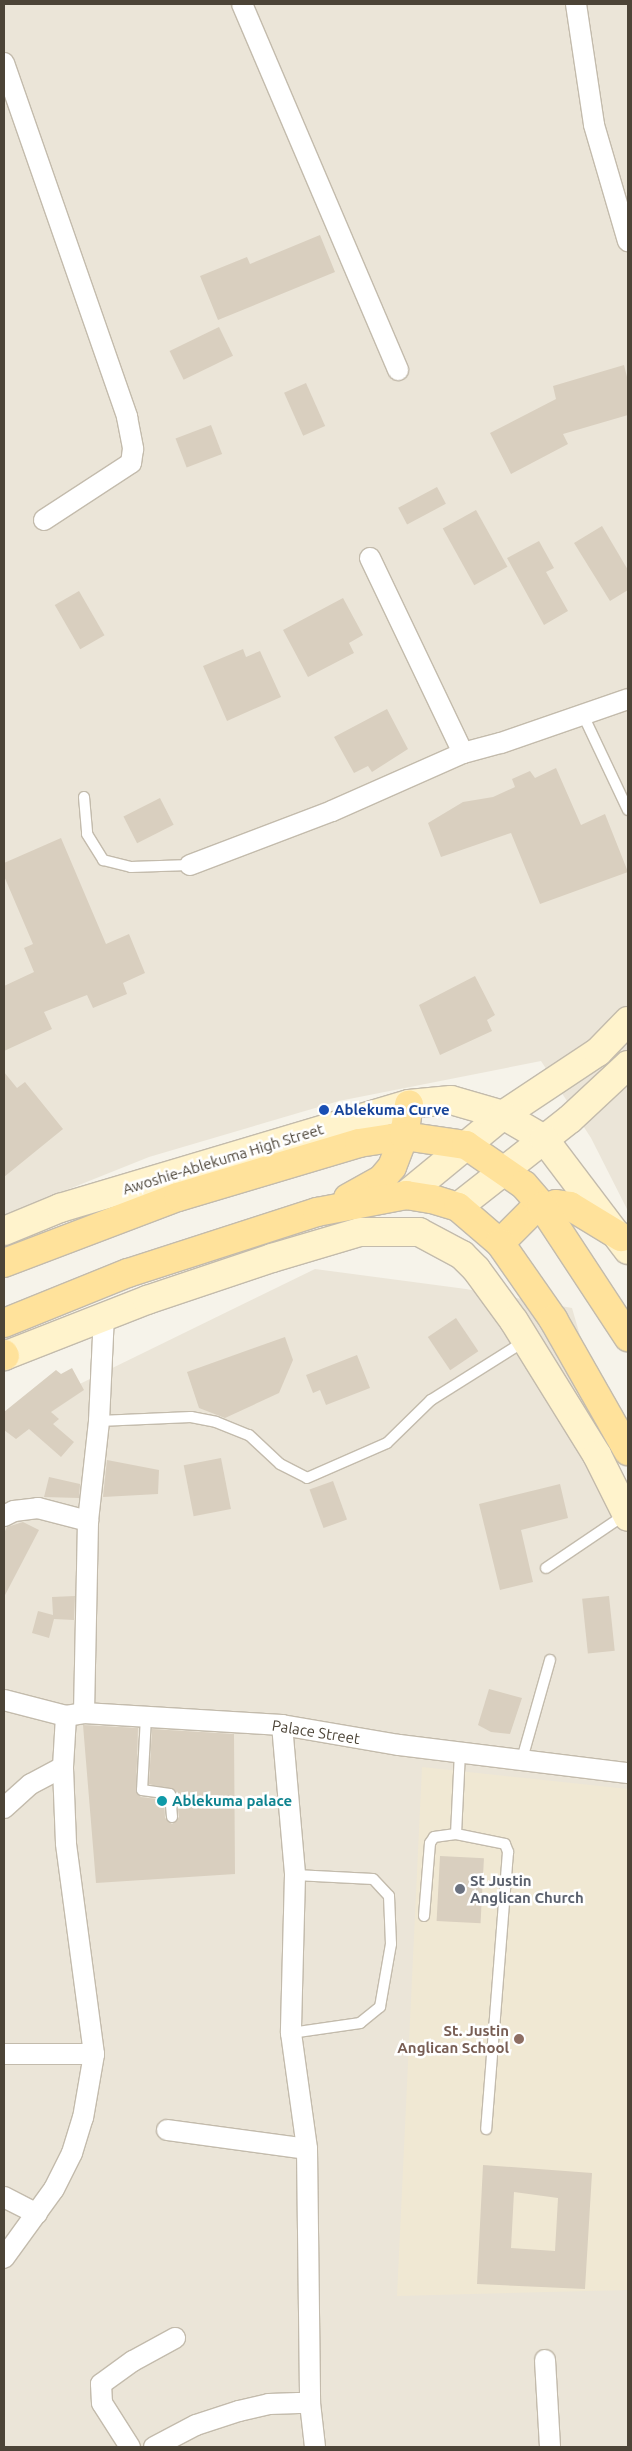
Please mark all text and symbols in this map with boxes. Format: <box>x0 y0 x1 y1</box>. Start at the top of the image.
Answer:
place label: Ablekuma Curve <box>334 1101 450 1119</box>
marker: Ablekuma Curve <box>318 1104 330 1116</box>
street label: Awoshie-Ablekuma High Street <box>120 1120 326 1198</box>
street label: Palace Street <box>271 1716 361 1748</box>
place label: Ablekuma palace <box>172 1792 292 1810</box>
marker: Ablekuma palace <box>156 1795 168 1807</box>
place label: St Justin Anglican Church <box>470 1871 584 1906</box>
marker: St Justin Anglican Church <box>454 1883 466 1895</box>
place label: St. Justin Anglican School <box>397 2021 509 2056</box>
marker: St. Justin Anglican School <box>513 2033 525 2045</box>

